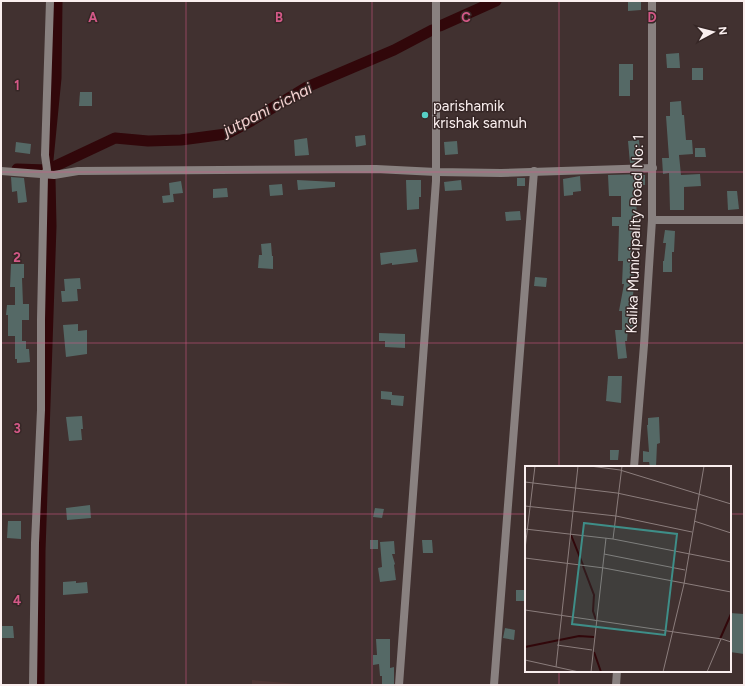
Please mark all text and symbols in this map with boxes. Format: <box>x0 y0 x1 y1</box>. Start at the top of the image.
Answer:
text: A <box>88 10 98 25</box>
text: B <box>275 10 283 25</box>
text: C <box>461 10 471 25</box>
text: D <box>647 10 657 25</box>
north arrow <box>693 12 733 52</box>
text: N <box>715 26 729 36</box>
text: 1 <box>14 78 20 93</box>
water label: jutpani cichai <box>217 79 315 141</box>
place label: parishamik krishak samuh <box>433 97 527 132</box>
marker: parishamik krishak samuh <box>420 110 430 120</box>
street label: Kalika Municipality Road No: 1 <box>623 134 647 334</box>
text: 2 <box>13 250 21 265</box>
text: 3 <box>13 421 21 436</box>
inset map <box>525 466 731 672</box>
text: 4 <box>13 593 21 608</box>

